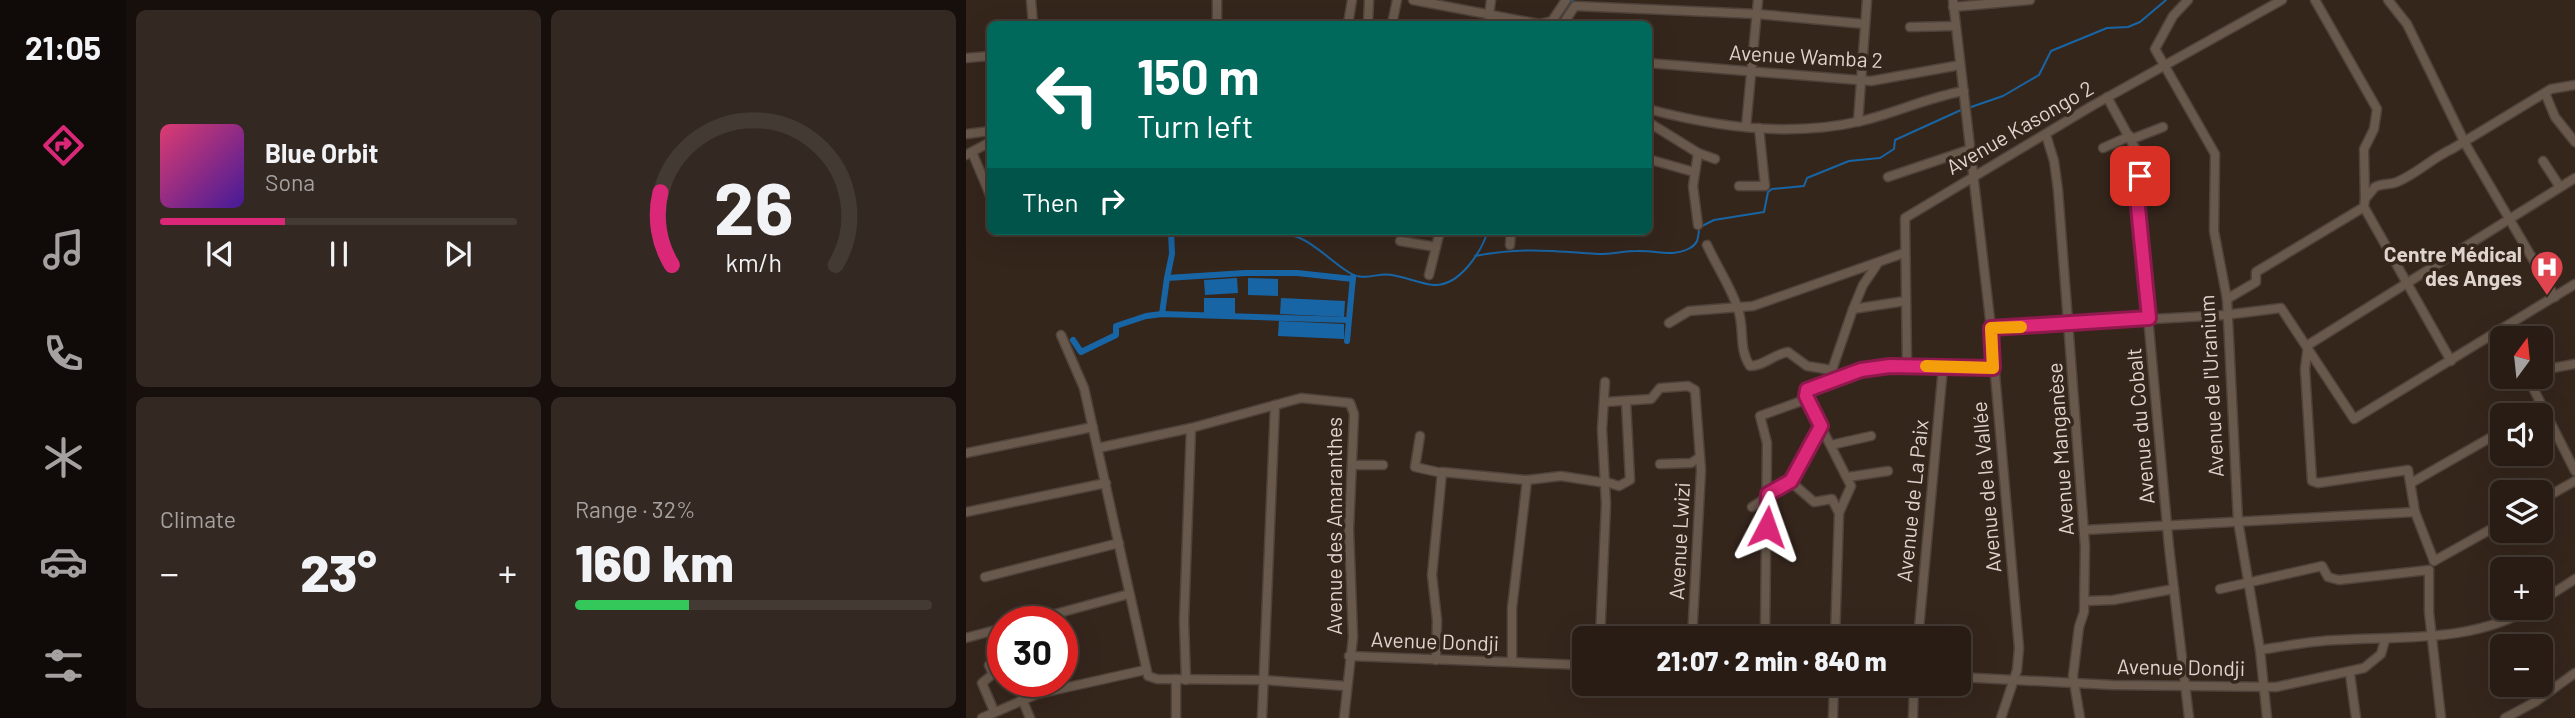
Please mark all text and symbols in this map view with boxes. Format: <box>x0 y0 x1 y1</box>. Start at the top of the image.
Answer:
text: 21:05 <box>25 28 101 66</box>
street label: Avenue Wamba 2 <box>1728 39 1884 72</box>
text: 150 m <box>1137 46 1259 105</box>
icon: left <box>1022 49 1113 140</box>
street label: Avenue Kasongo 2 <box>1941 74 2097 179</box>
text: Turn left <box>1137 106 1254 144</box>
icon: directions <box>39 121 88 170</box>
text: Blue Orbit <box>265 137 378 168</box>
pin <box>2110 146 2170 206</box>
icon: arrive <box>2121 157 2159 195</box>
text: 26 <box>714 162 793 250</box>
text: Sona <box>265 168 315 196</box>
icon: right <box>1093 182 1131 220</box>
text: Then <box>1022 186 1079 217</box>
icon: music <box>39 225 88 274</box>
icon: previous <box>201 235 239 273</box>
icon: pause <box>320 235 358 273</box>
icon: next <box>439 235 477 273</box>
place label: Centre Médical des Anges <box>2384 241 2522 290</box>
text: km/h <box>725 247 782 277</box>
hospital icon: Centre Médical des Anges <box>2528 248 2566 297</box>
street label: Avenue de l'Uranium <box>2193 294 2228 478</box>
north arrow <box>2490 326 2553 388</box>
map controls <box>2490 326 2553 697</box>
icon: phone <box>39 329 88 378</box>
street label: Avenue du Cobalt <box>2120 347 2159 505</box>
street label: Avenue Manganèse <box>2041 362 2078 536</box>
street label: Avenue de la Vallée <box>1966 401 2005 574</box>
button: sound <box>2490 403 2553 466</box>
street label: Avenue des Amaranthes <box>1321 417 1346 635</box>
street label: Avenue de La Paix <box>1891 418 1932 583</box>
icon: climate <box>39 433 88 482</box>
button: layers <box>2490 480 2553 543</box>
street label: Avenue Lwizi <box>1663 481 1694 600</box>
position arrow <box>1730 490 1804 564</box>
text: Range · 32% <box>575 495 696 523</box>
text: Climate <box>160 505 236 533</box>
text: 160 km <box>575 530 734 592</box>
icon: car <box>39 537 88 586</box>
text: 23° <box>300 540 377 602</box>
text: − <box>160 549 179 595</box>
text: + <box>498 549 517 595</box>
button: + <box>2490 557 2553 620</box>
speed limit sign: 30 <box>987 606 1078 697</box>
street label: Avenue Dondji <box>1370 626 1500 655</box>
button: − <box>2490 634 2553 697</box>
icon: filters <box>39 641 88 690</box>
text: 21:07 · 2 min · 840 m <box>1656 645 1887 676</box>
street label: Avenue Dondji <box>2117 653 2245 680</box>

